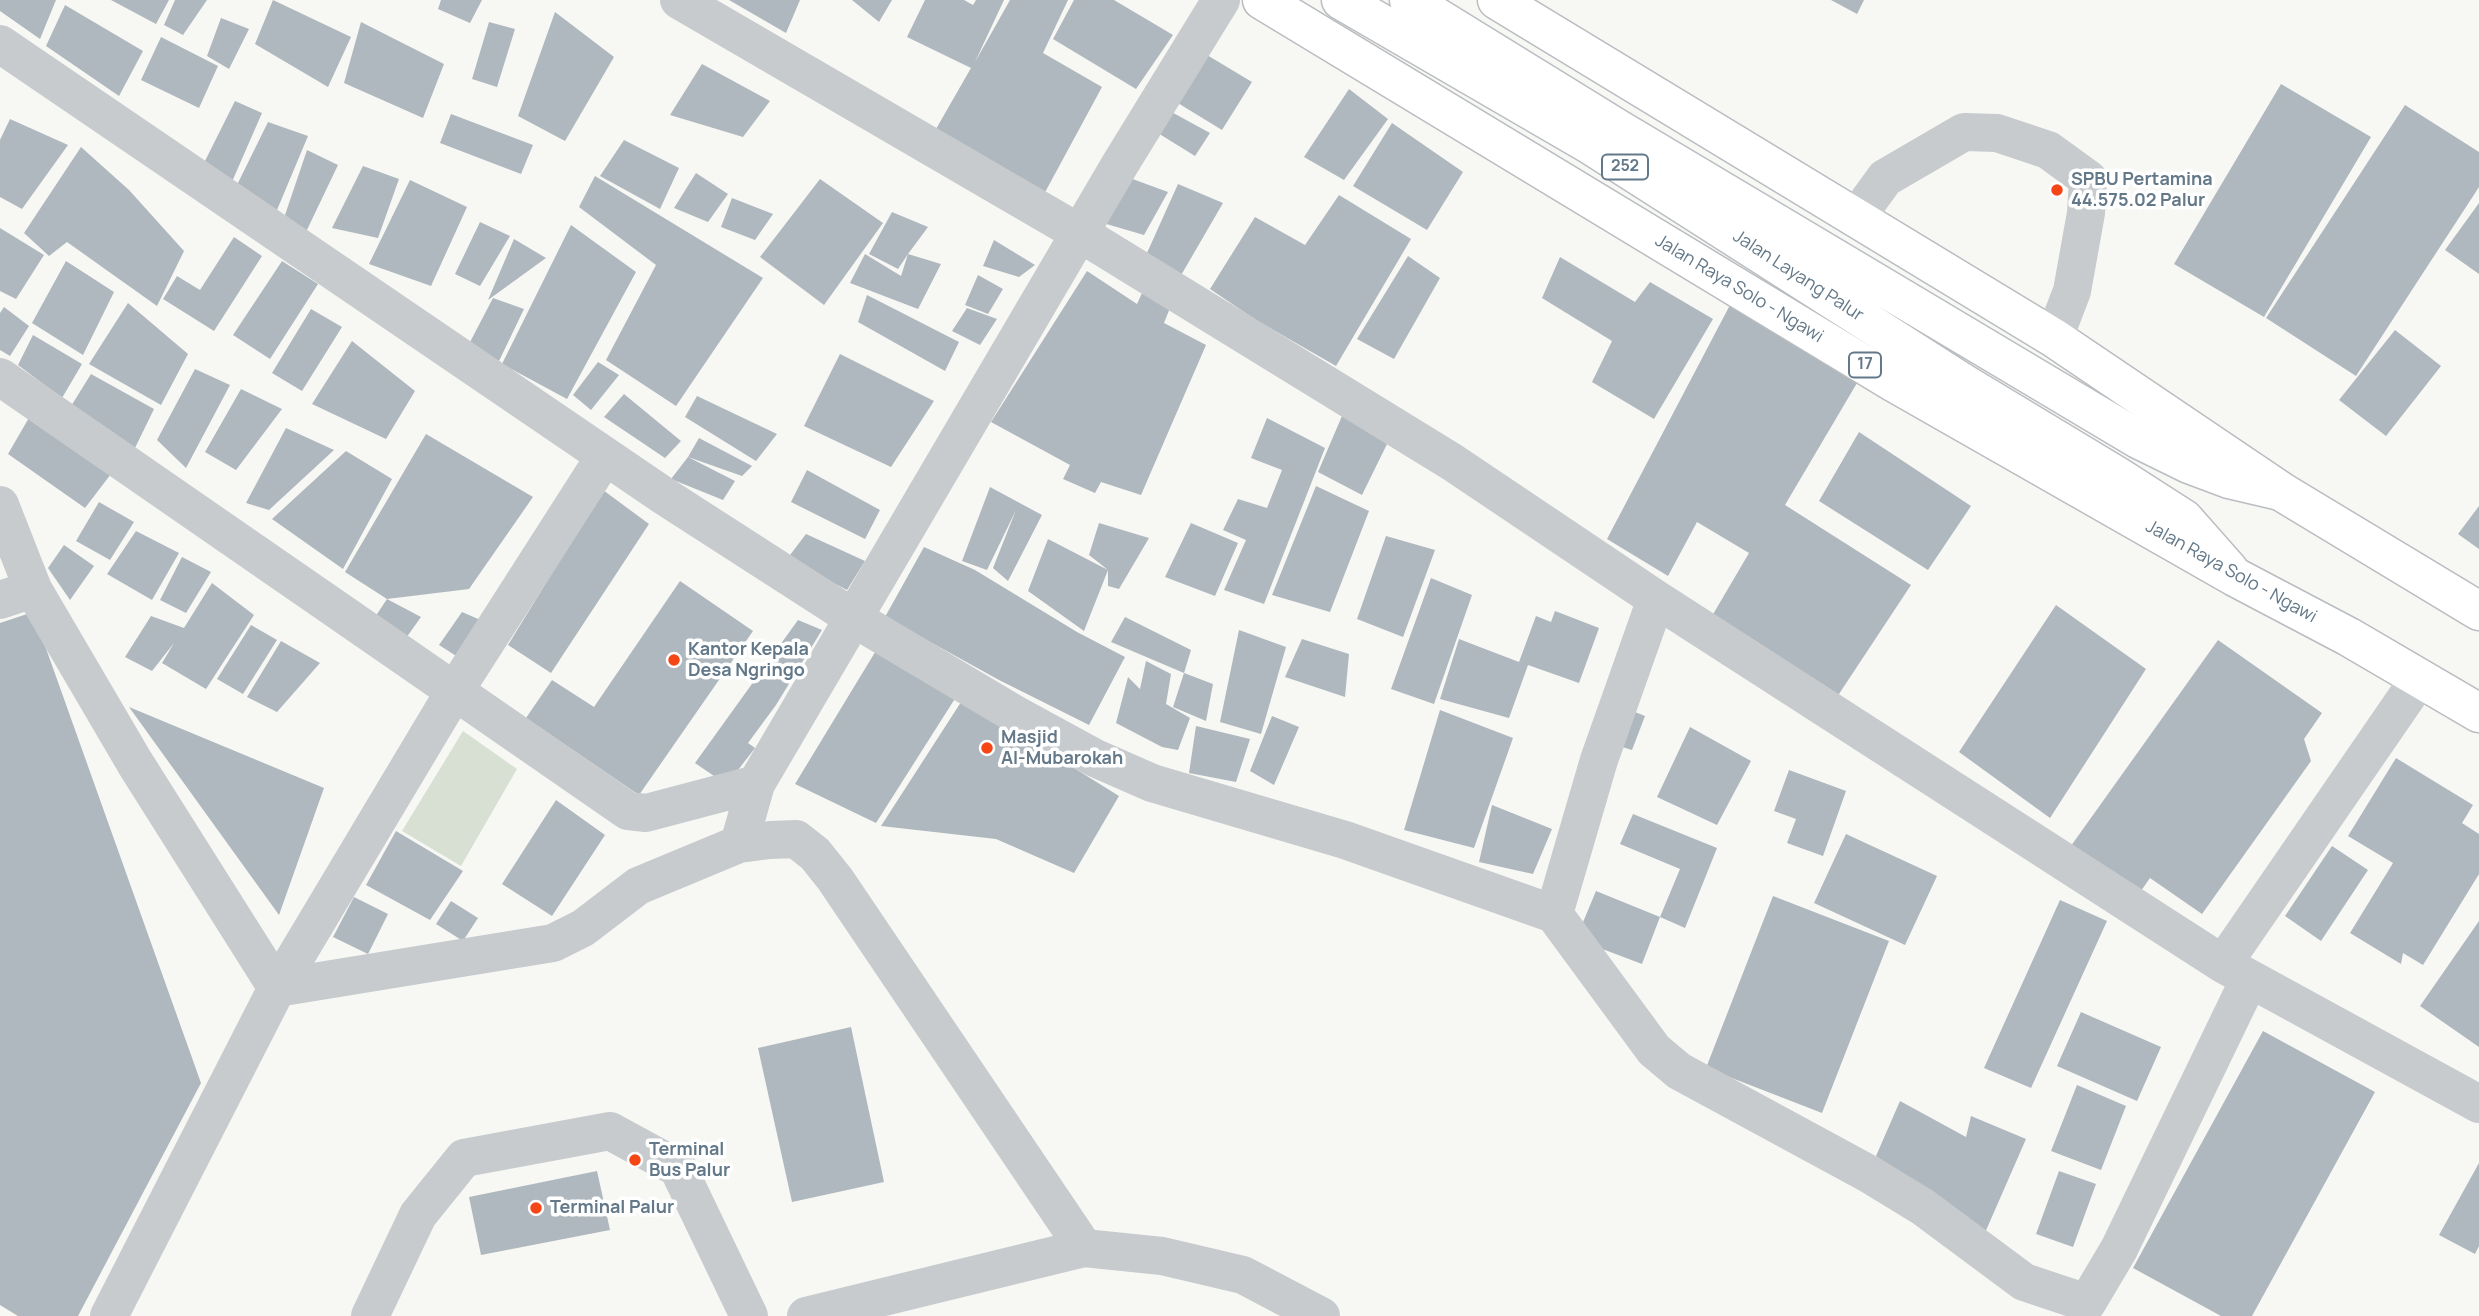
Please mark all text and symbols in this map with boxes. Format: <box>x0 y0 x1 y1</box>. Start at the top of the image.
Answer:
road number: 252 <box>1602 154 1648 180</box>
place label: SPBU Pertamina 44.575.02 Palur <box>2071 169 2213 212</box>
marker: SPBU Pertamina 44.575.02 Palur <box>2049 182 2065 198</box>
street label: Jalan Layang Palur <box>1729 226 1867 326</box>
street label: Jalan Raya Solo - Ngawi <box>1651 230 1827 348</box>
road number: 17 <box>1849 352 1881 378</box>
street label: Jalan Raya Solo - Ngawi <box>2142 516 2320 628</box>
place label: Kantor Kepala Desa Ngringo <box>688 639 809 682</box>
marker: Kantor Kepala Desa Ngringo <box>666 652 682 668</box>
place label: Masjid Al-Mubarokah <box>1001 727 1123 770</box>
marker: Masjid Al-Mubarokah <box>979 740 995 756</box>
place label: Terminal Bus Palur <box>649 1139 730 1182</box>
marker: Terminal Bus Palur <box>627 1152 643 1168</box>
place label: Terminal Palur <box>550 1197 674 1219</box>
marker: Terminal Palur <box>528 1200 544 1216</box>

